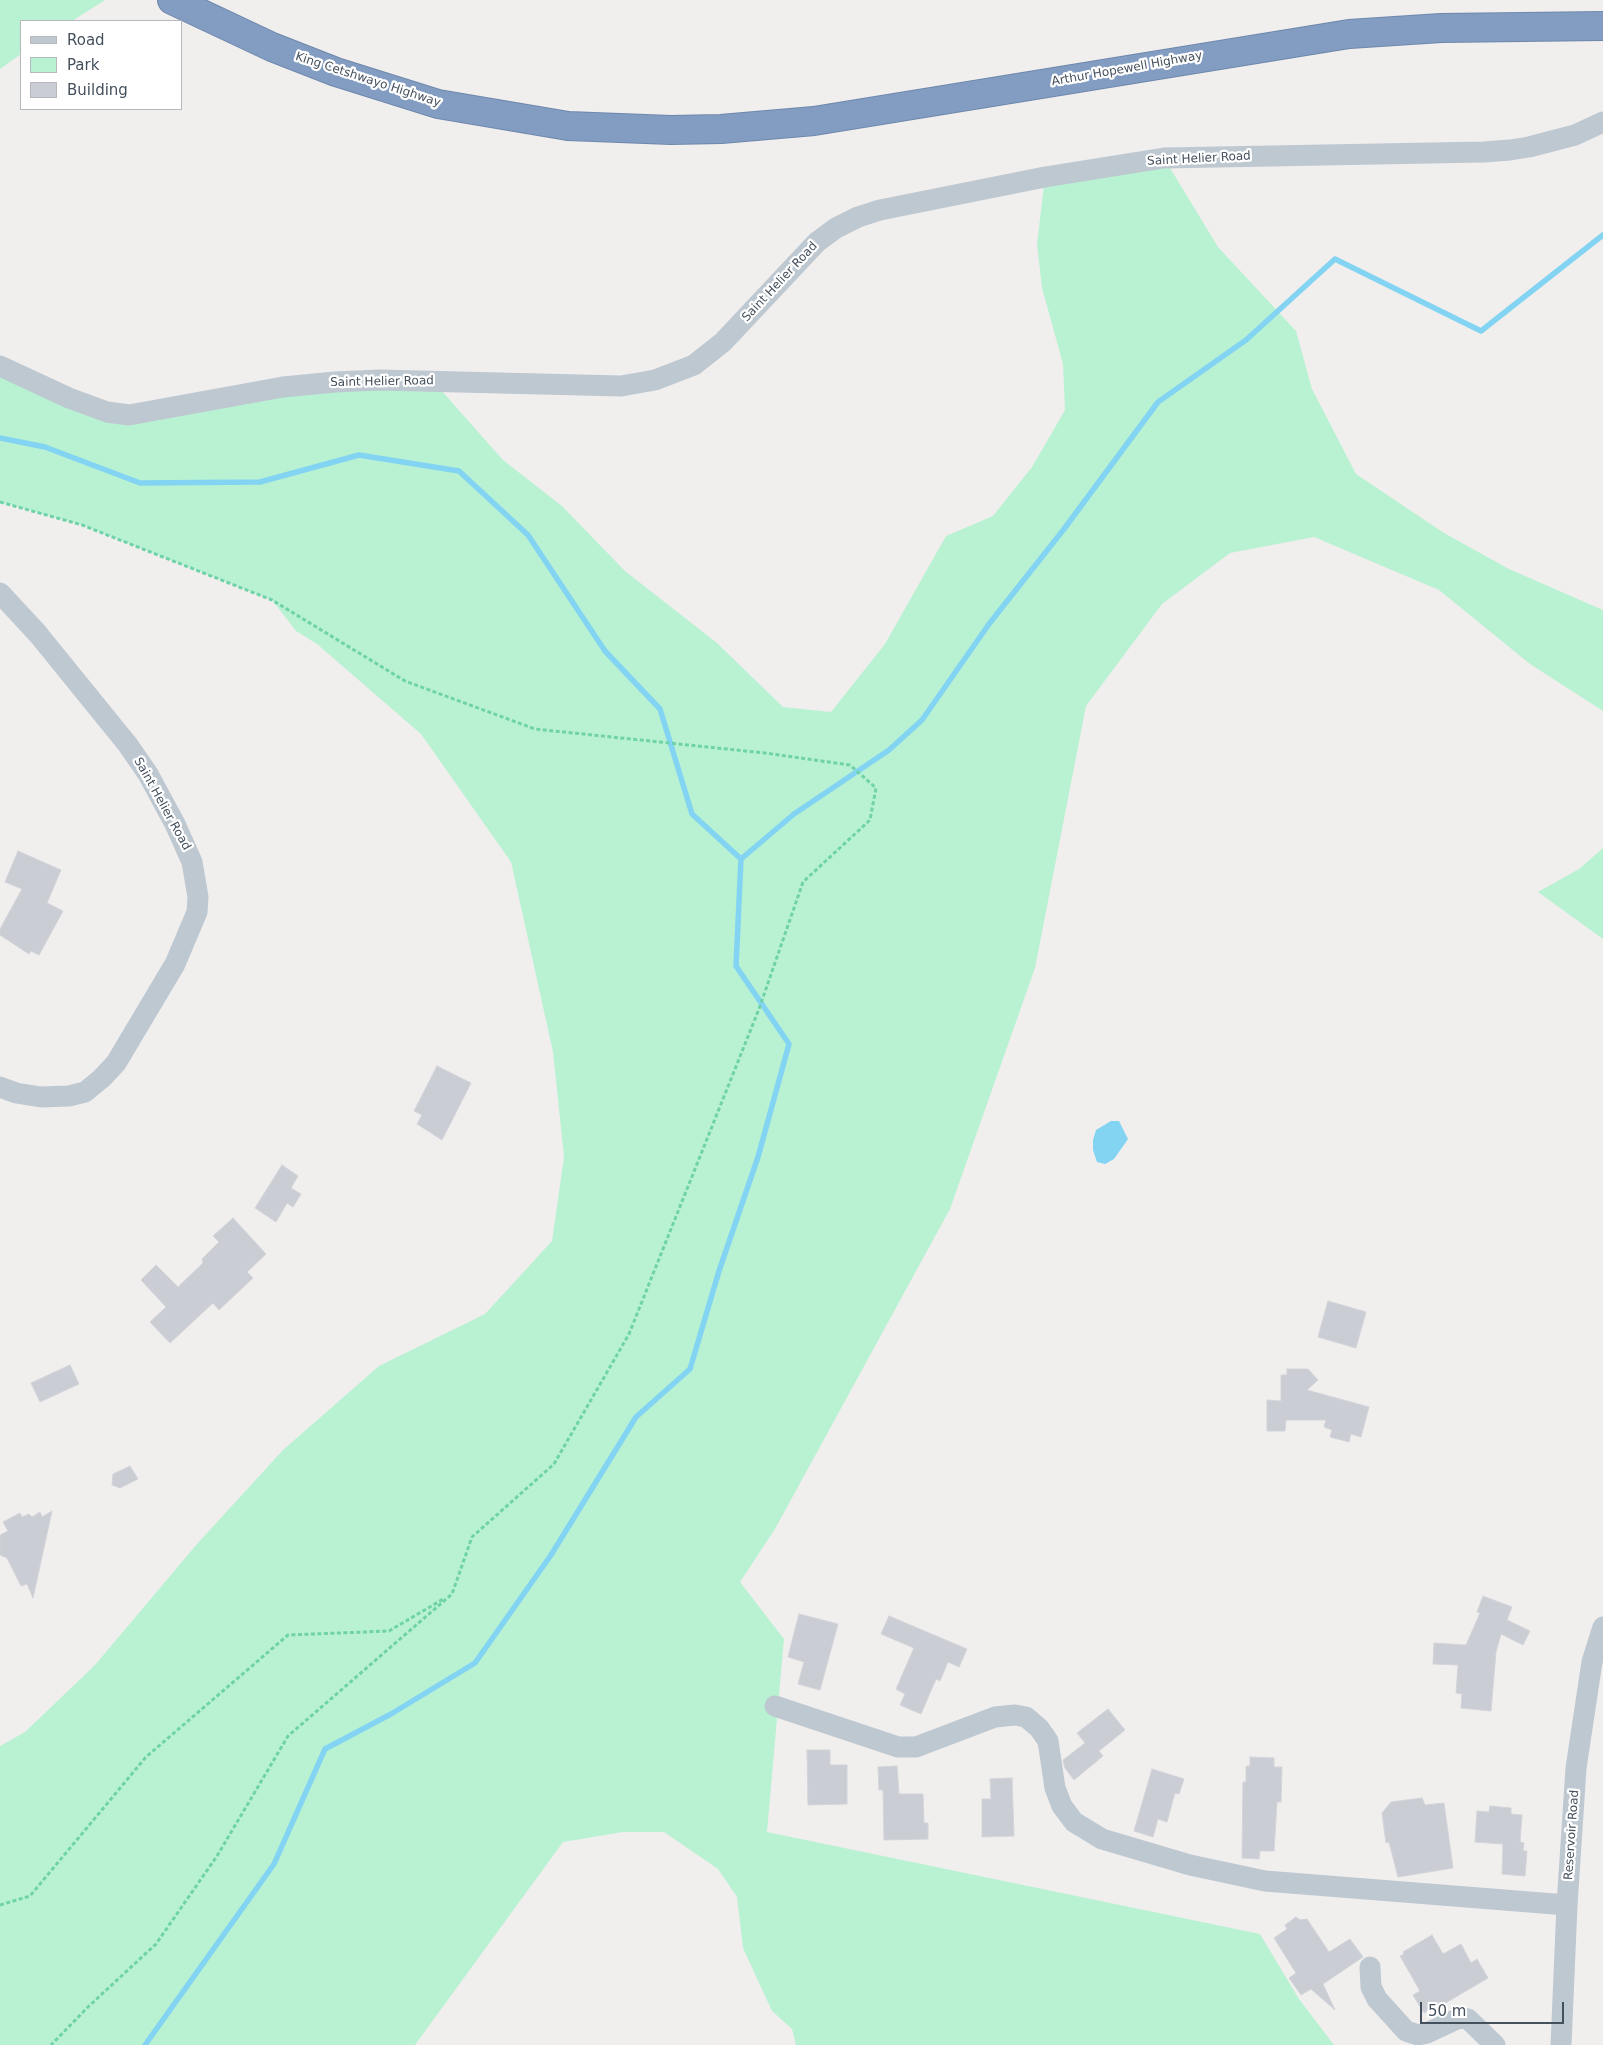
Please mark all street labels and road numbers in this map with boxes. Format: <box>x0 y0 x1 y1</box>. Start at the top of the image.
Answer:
street label: Arthur Hopewell Highway <box>1051 49 1203 89</box>
street label: King Cetshwayo Highway <box>294 50 442 110</box>
street label: Saint Helier Road <box>1147 149 1251 169</box>
street label: Saint Helier Road <box>739 239 821 325</box>
street label: Saint Helier Road <box>330 374 434 390</box>
street label: Saint Helier Road <box>131 755 193 853</box>
street label: Reservoir Road <box>1562 1789 1582 1881</box>

